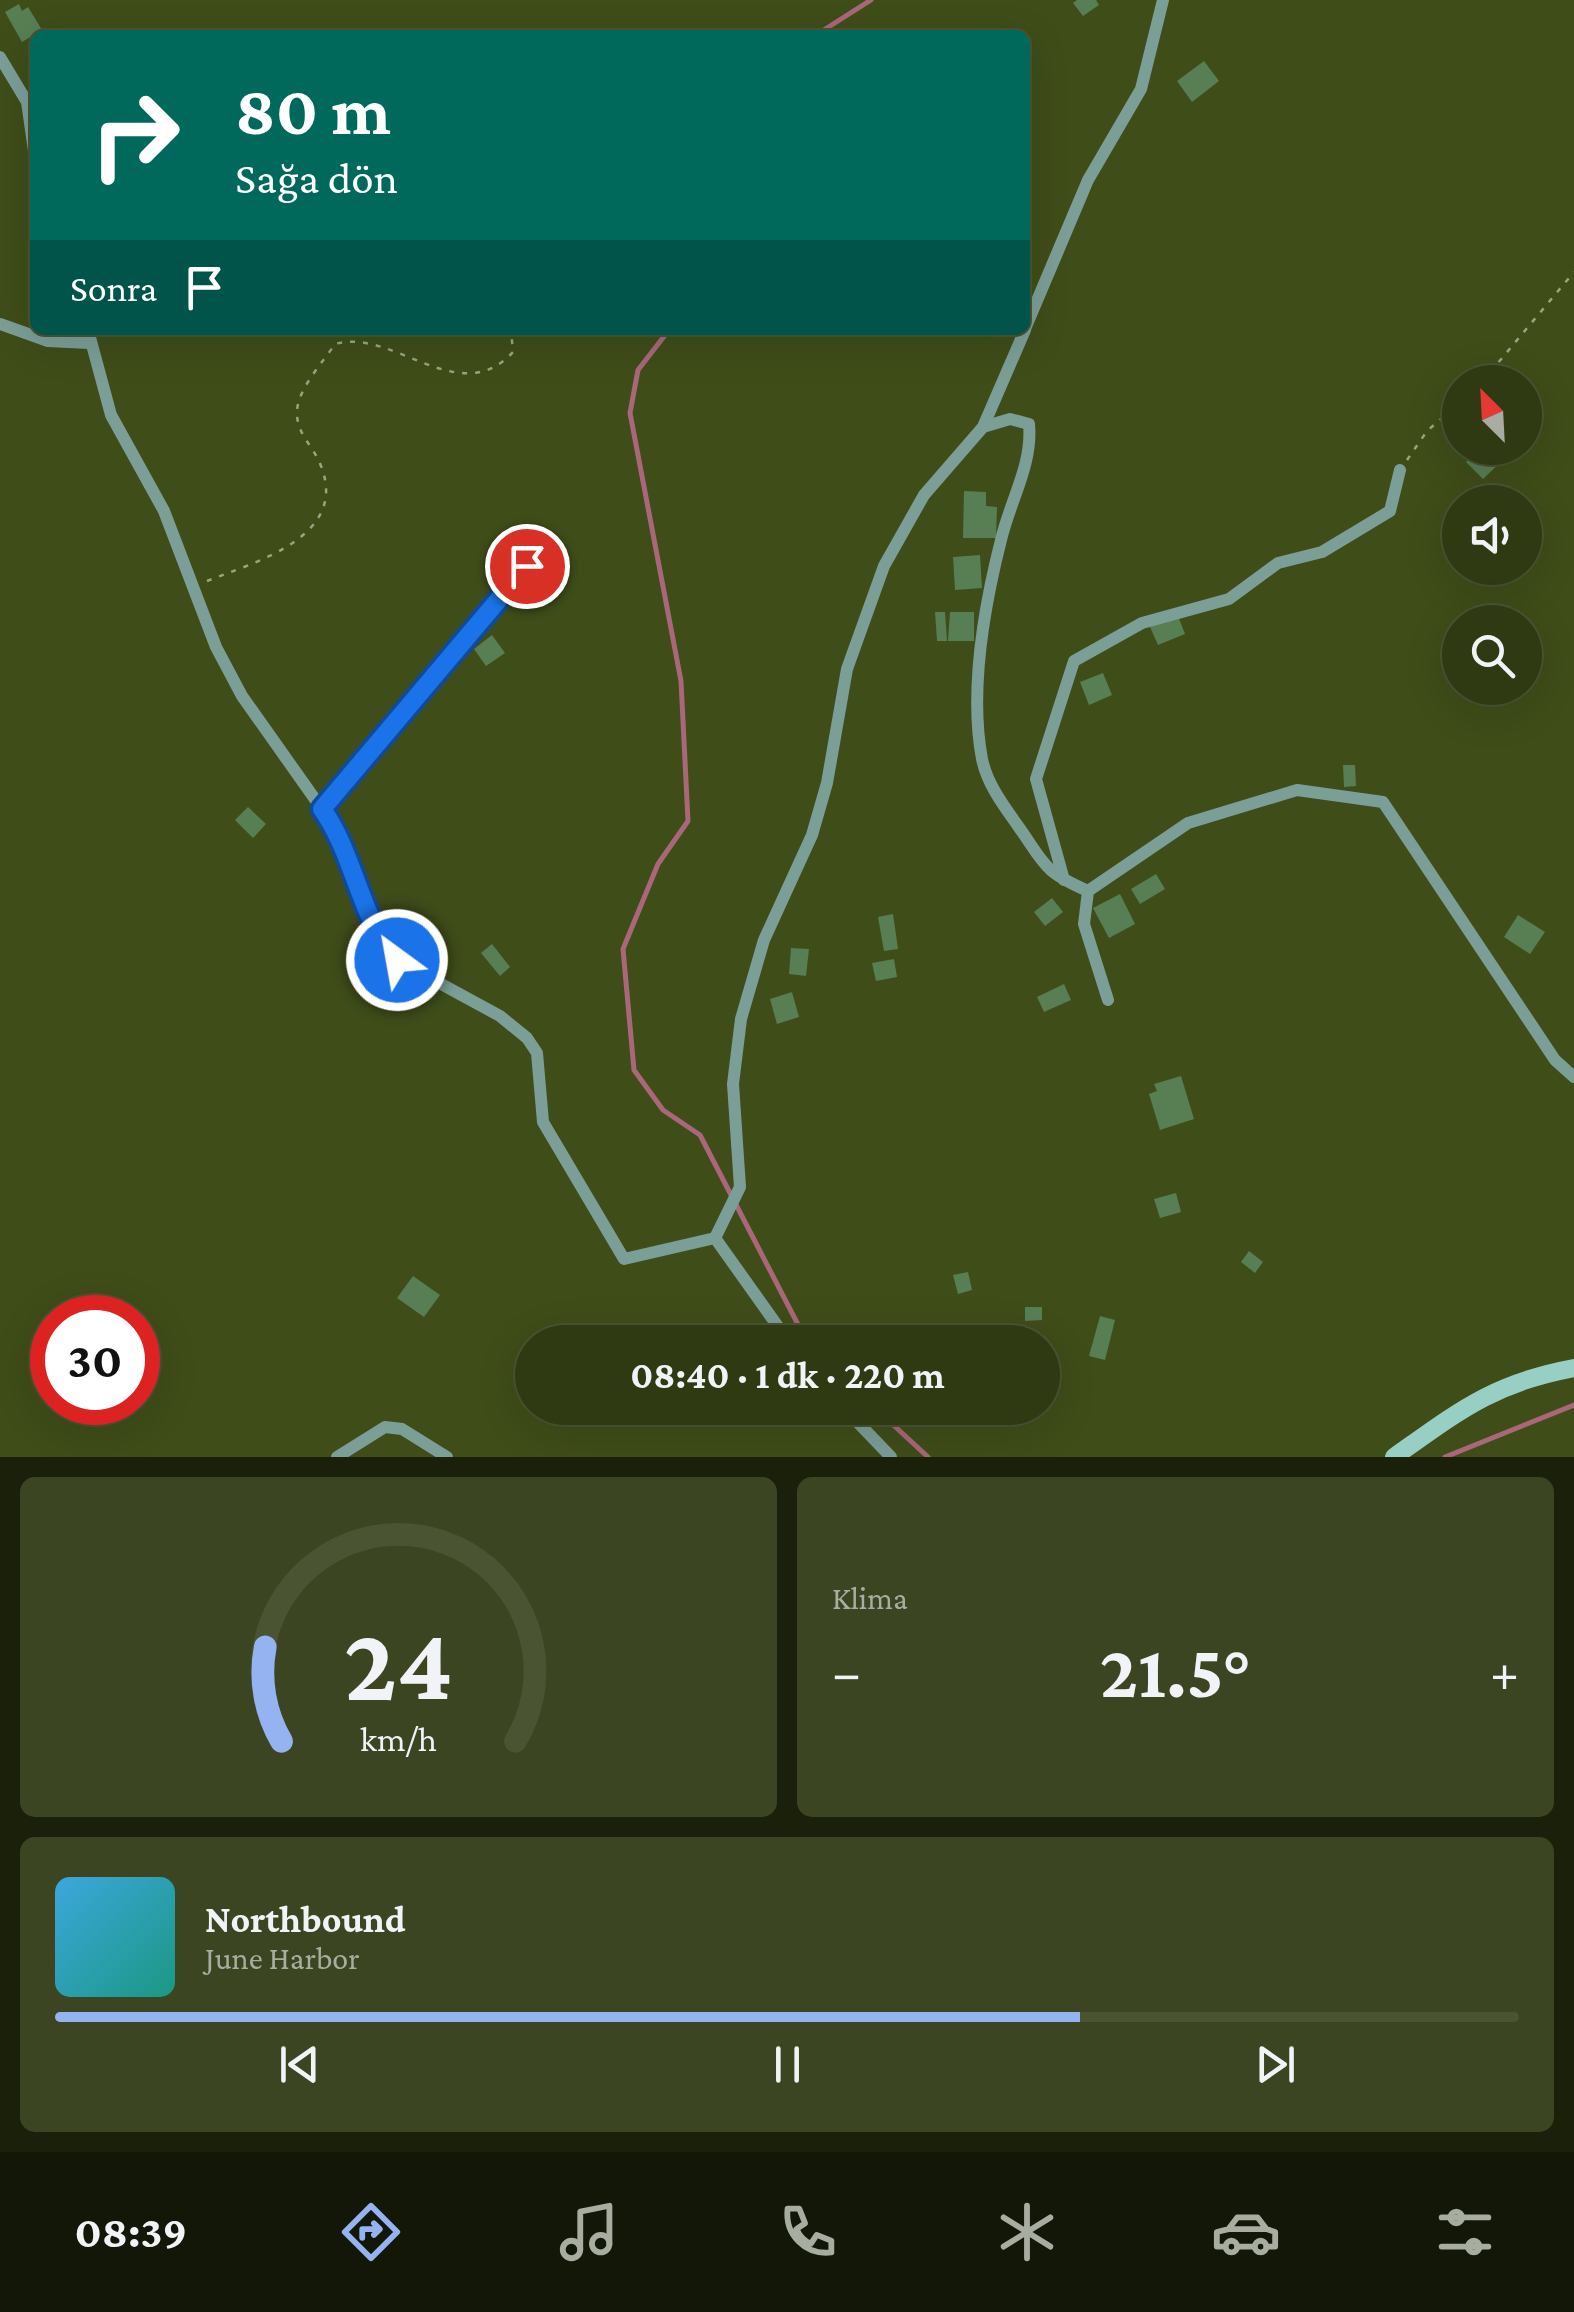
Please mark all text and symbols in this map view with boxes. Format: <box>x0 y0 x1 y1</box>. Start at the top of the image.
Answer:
icon: right <box>70 70 200 200</box>
text: 80 m <box>235 71 391 149</box>
text: Sağa dön <box>235 153 398 203</box>
icon: arrive <box>177 260 232 315</box>
text: Sonra <box>70 267 157 309</box>
north arrow <box>1442 365 1542 465</box>
map controls <box>1442 365 1542 705</box>
button: sound <box>1442 485 1542 585</box>
pin <box>485 524 570 609</box>
icon: arrive <box>500 539 555 594</box>
button: search <box>1442 605 1542 705</box>
position arrow <box>345 908 449 1012</box>
speed limit sign: 30 <box>30 1295 160 1425</box>
text: 08:40 · 1 dk · 220 m <box>630 1354 945 1396</box>
text: Klima <box>832 1580 908 1616</box>
text: 24 <box>344 1606 453 1721</box>
text: 21.5° <box>1100 1630 1251 1713</box>
text: − <box>832 1642 861 1703</box>
text: + <box>1490 1642 1519 1703</box>
text: km/h <box>360 1719 437 1759</box>
text: Northbound <box>205 1898 406 1940</box>
text: June Harbor <box>205 1940 360 1976</box>
icon: previous <box>272 2037 327 2092</box>
icon: pause <box>760 2037 815 2092</box>
icon: next <box>1248 2037 1303 2092</box>
icon: directions <box>336 2197 406 2267</box>
icon: music <box>554 2197 624 2267</box>
icon: phone <box>773 2197 843 2267</box>
icon: climate <box>992 2197 1062 2267</box>
icon: car <box>1211 2197 1281 2267</box>
icon: filters <box>1430 2197 1500 2267</box>
text: 08:39 <box>74 2207 187 2257</box>

